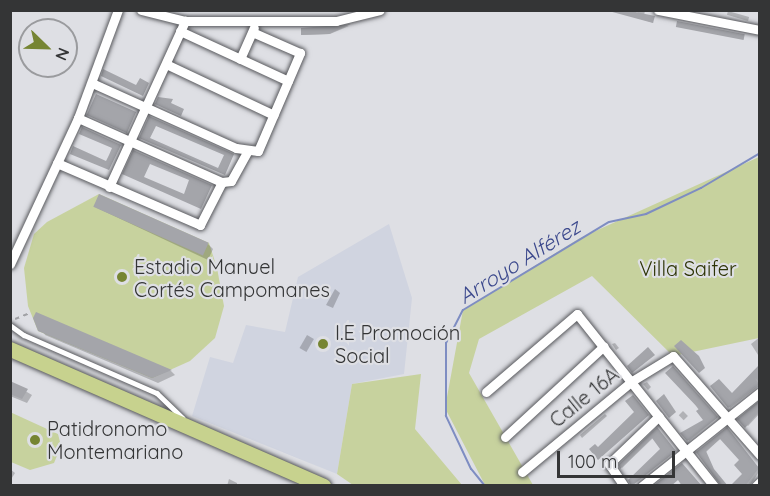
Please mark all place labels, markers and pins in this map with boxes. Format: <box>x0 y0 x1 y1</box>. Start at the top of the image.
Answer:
place label: Estadio Manuel Cortés Campomanes <box>134 254 330 301</box>
marker: Estadio Manuel Cortés Campomanes <box>115 270 129 284</box>
place label: I.E Promoción Social <box>335 320 460 367</box>
marker: I.E Promoción Social <box>316 337 330 351</box>
place label: Patidronomo Montemariano <box>47 416 183 463</box>
marker: Patidronomo Montemariano <box>28 433 42 447</box>

